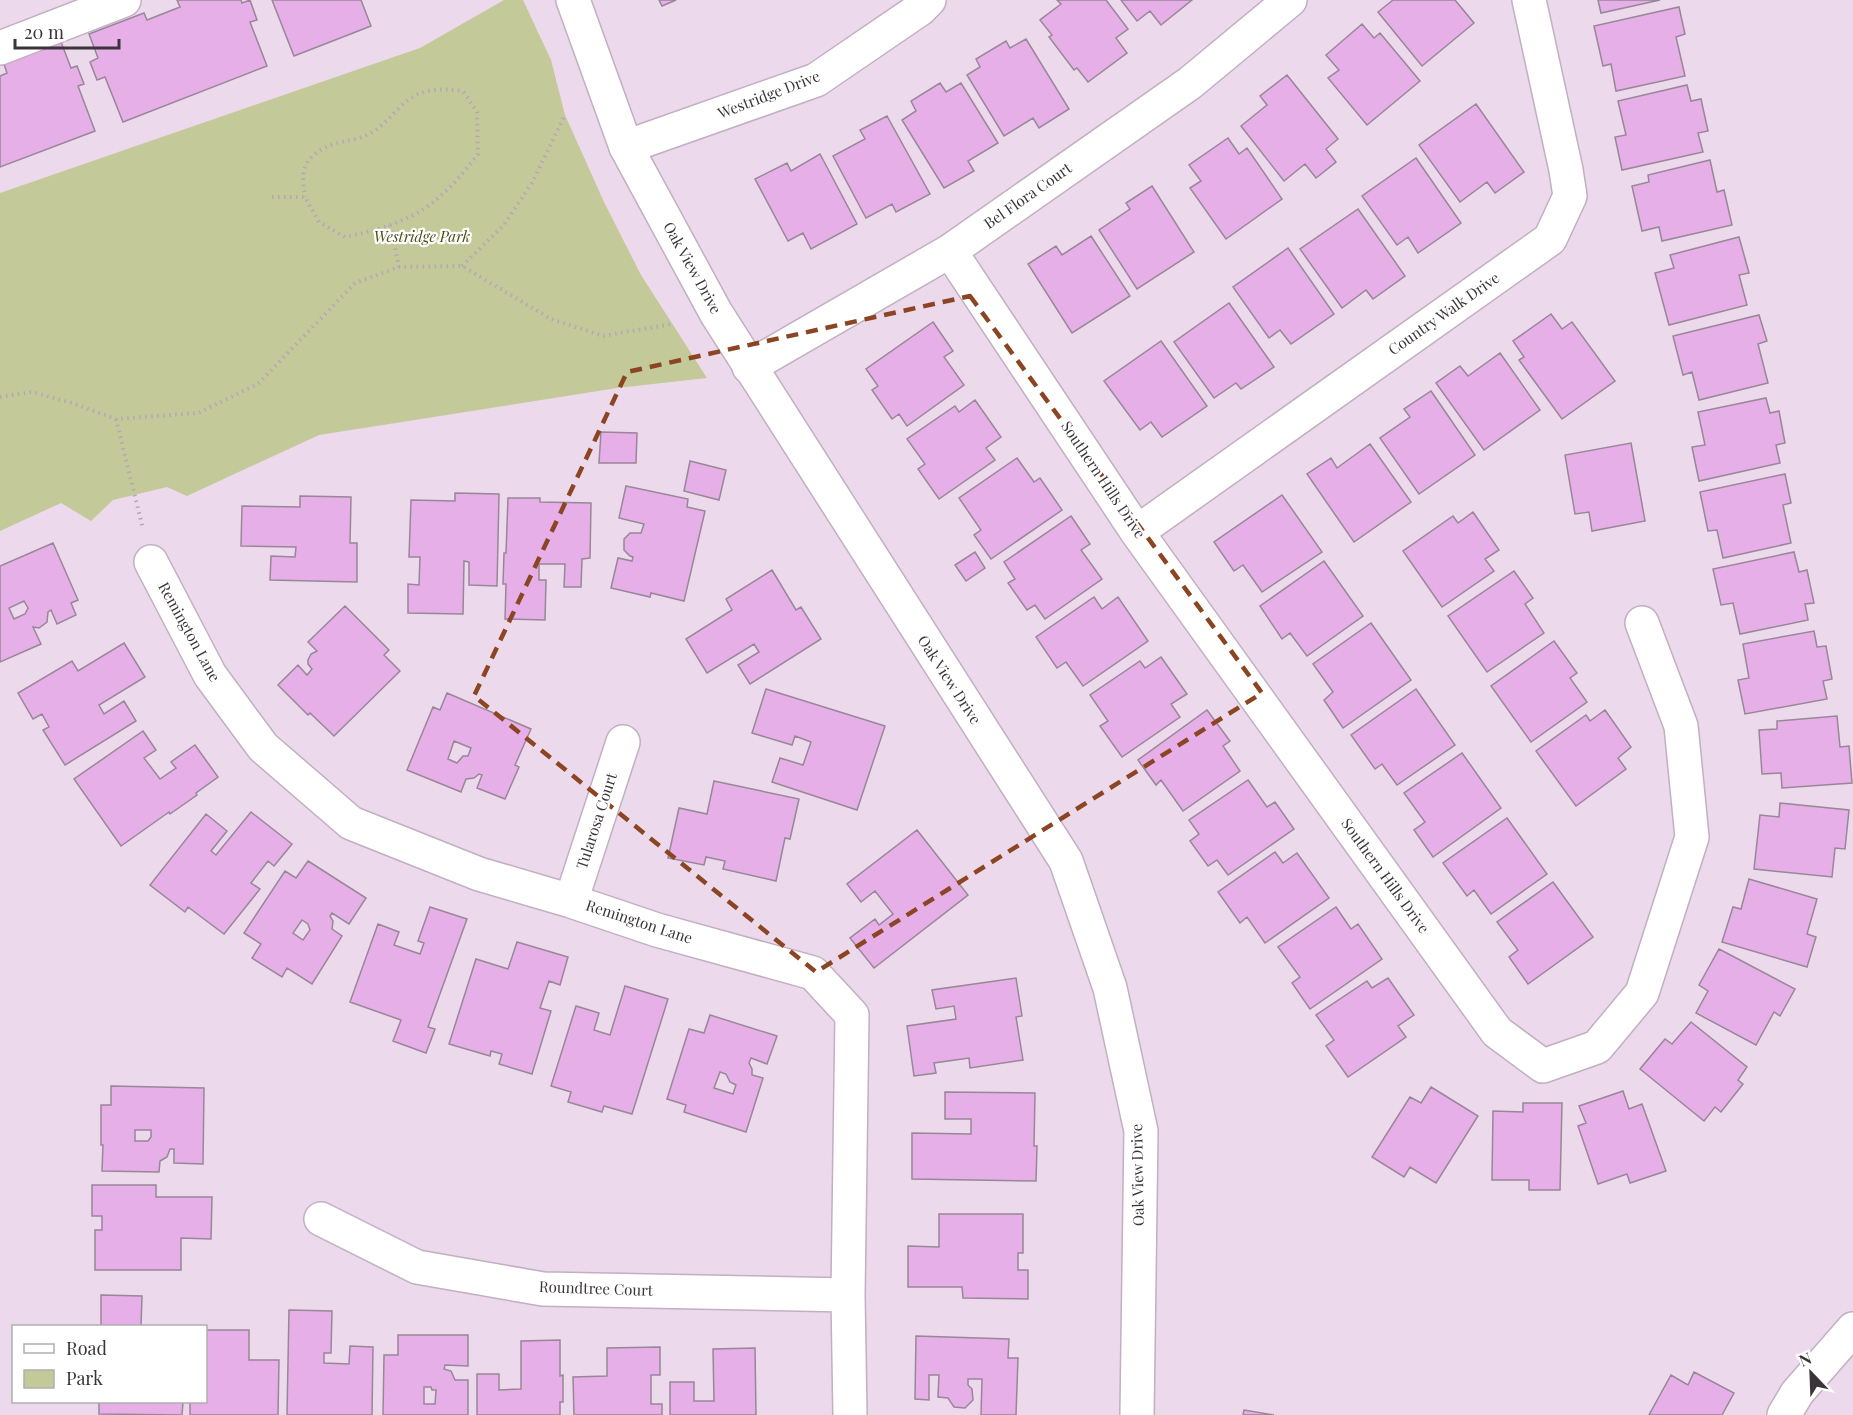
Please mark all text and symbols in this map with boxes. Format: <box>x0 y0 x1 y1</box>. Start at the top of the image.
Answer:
scale bar <box>15 12 118 50</box>
text: 20 m <box>24 20 64 44</box>
street label: Westridge Drive <box>714 65 823 123</box>
street label: Bel Flora Court <box>980 157 1076 233</box>
street label: Oak View Drive <box>659 218 726 317</box>
park label: Westridge Park <box>374 226 471 246</box>
street label: Country Walk Drive <box>1384 267 1503 359</box>
street label: Southern Hills Drive <box>1057 417 1151 542</box>
street label: Remington Lane <box>154 578 225 685</box>
street label: Oak View Drive <box>914 631 986 728</box>
street label: Tularosa Court <box>571 769 621 871</box>
street label: Southern Hills Drive <box>1337 814 1434 937</box>
street label: Remington Lane <box>584 894 695 948</box>
street label: Oak View Drive <box>1126 1124 1148 1226</box>
street label: Roundtree Court <box>539 1276 654 1300</box>
legend <box>12 1325 207 1403</box>
text: Road <box>66 1336 107 1360</box>
north arrow <box>1781 1343 1841 1403</box>
text: N <box>1796 1347 1815 1371</box>
text: Park <box>66 1366 103 1390</box>

